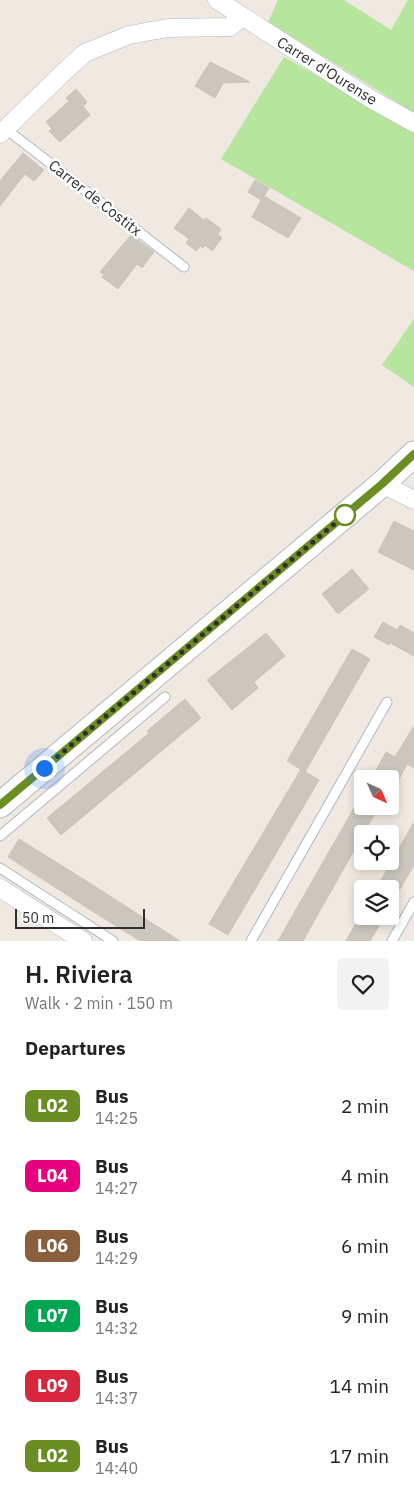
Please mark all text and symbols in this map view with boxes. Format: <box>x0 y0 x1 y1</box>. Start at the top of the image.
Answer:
street label: Carrer d'Ourense <box>274 32 381 109</box>
street label: Carrer de Costitx <box>45 155 146 240</box>
unlabelled marker <box>334 504 356 526</box>
your location <box>32 756 57 781</box>
north arrow <box>354 770 399 815</box>
map controls <box>354 770 399 925</box>
button: locate <box>354 825 399 870</box>
button: layers <box>354 880 399 925</box>
scale bar <box>15 906 145 929</box>
text: 50 m <box>22 909 54 927</box>
text: H. Riviera <box>25 958 133 990</box>
button: heart <box>337 958 389 1010</box>
text: Walk · 2 min · 150 m <box>25 993 173 1013</box>
text: Departures <box>25 1036 125 1060</box>
text: Bus <box>95 1084 129 1108</box>
text: L02 <box>37 1094 68 1117</box>
text: 2 min <box>341 1094 389 1118</box>
text: 14:25 <box>95 1108 138 1128</box>
text: Bus <box>95 1154 129 1178</box>
text: L04 <box>37 1164 68 1187</box>
text: 4 min <box>341 1164 389 1188</box>
text: 14:27 <box>95 1178 138 1198</box>
text: Bus <box>95 1224 129 1248</box>
text: L06 <box>37 1234 68 1257</box>
text: 6 min <box>341 1234 389 1258</box>
text: 14:29 <box>95 1248 138 1268</box>
text: Bus <box>95 1294 129 1318</box>
text: L07 <box>37 1304 68 1327</box>
text: 9 min <box>341 1304 389 1328</box>
text: 14:32 <box>95 1318 138 1338</box>
text: Bus <box>95 1364 129 1388</box>
text: L09 <box>37 1374 68 1397</box>
text: 14 min <box>330 1374 389 1398</box>
text: 14:37 <box>95 1388 138 1408</box>
text: Bus <box>95 1434 129 1458</box>
text: L02 <box>37 1444 68 1467</box>
text: 17 min <box>330 1444 389 1468</box>
text: 14:40 <box>95 1458 138 1478</box>

